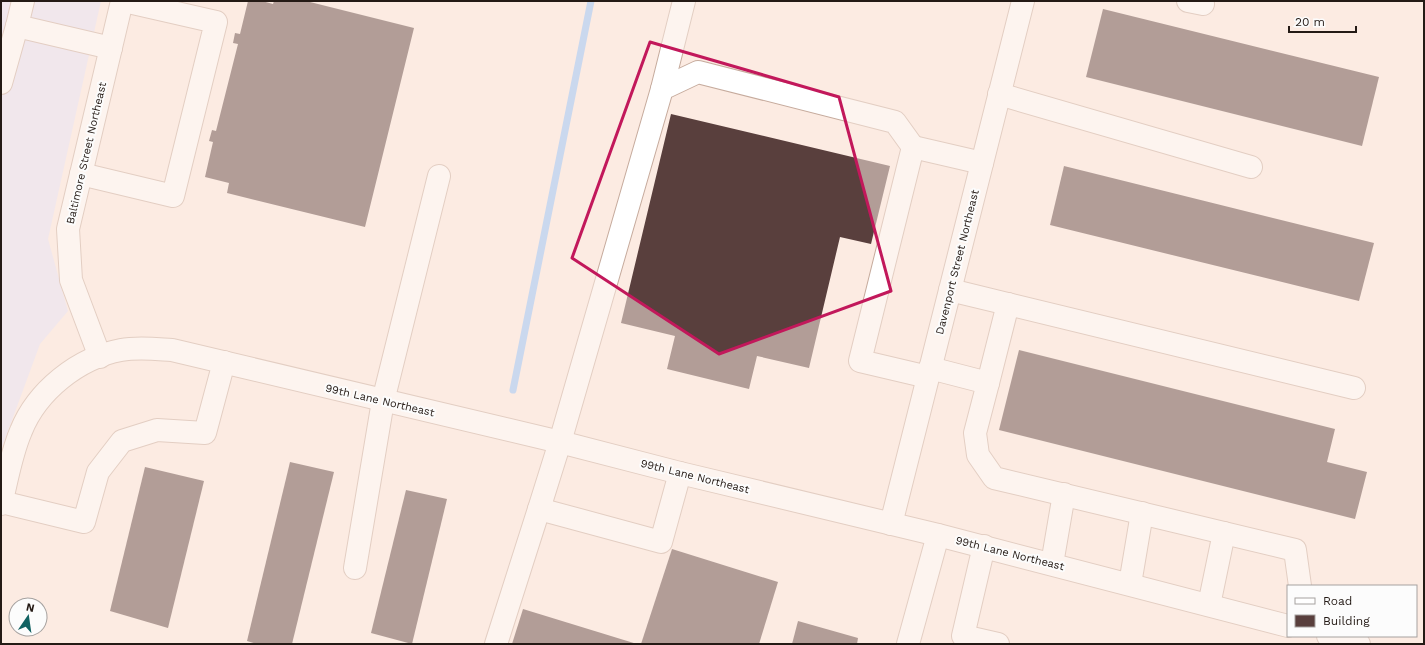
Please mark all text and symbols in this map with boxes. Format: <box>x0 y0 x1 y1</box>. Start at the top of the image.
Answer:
scale bar <box>1289 8 1356 34</box>
text: 20 m <box>1295 15 1325 29</box>
street label: Baltimore Street Northeast <box>64 80 109 226</box>
street label: Davenport Street Northeast <box>933 188 982 336</box>
street label: 99th Lane Northeast <box>324 382 436 419</box>
street label: 99th Lane Northeast <box>639 457 751 496</box>
street label: 99th Lane Northeast <box>954 534 1066 573</box>
legend <box>1287 585 1417 637</box>
text: Road <box>1323 594 1352 608</box>
north arrow <box>8 597 48 637</box>
text: N <box>25 600 36 615</box>
text: Building <box>1323 614 1370 628</box>

